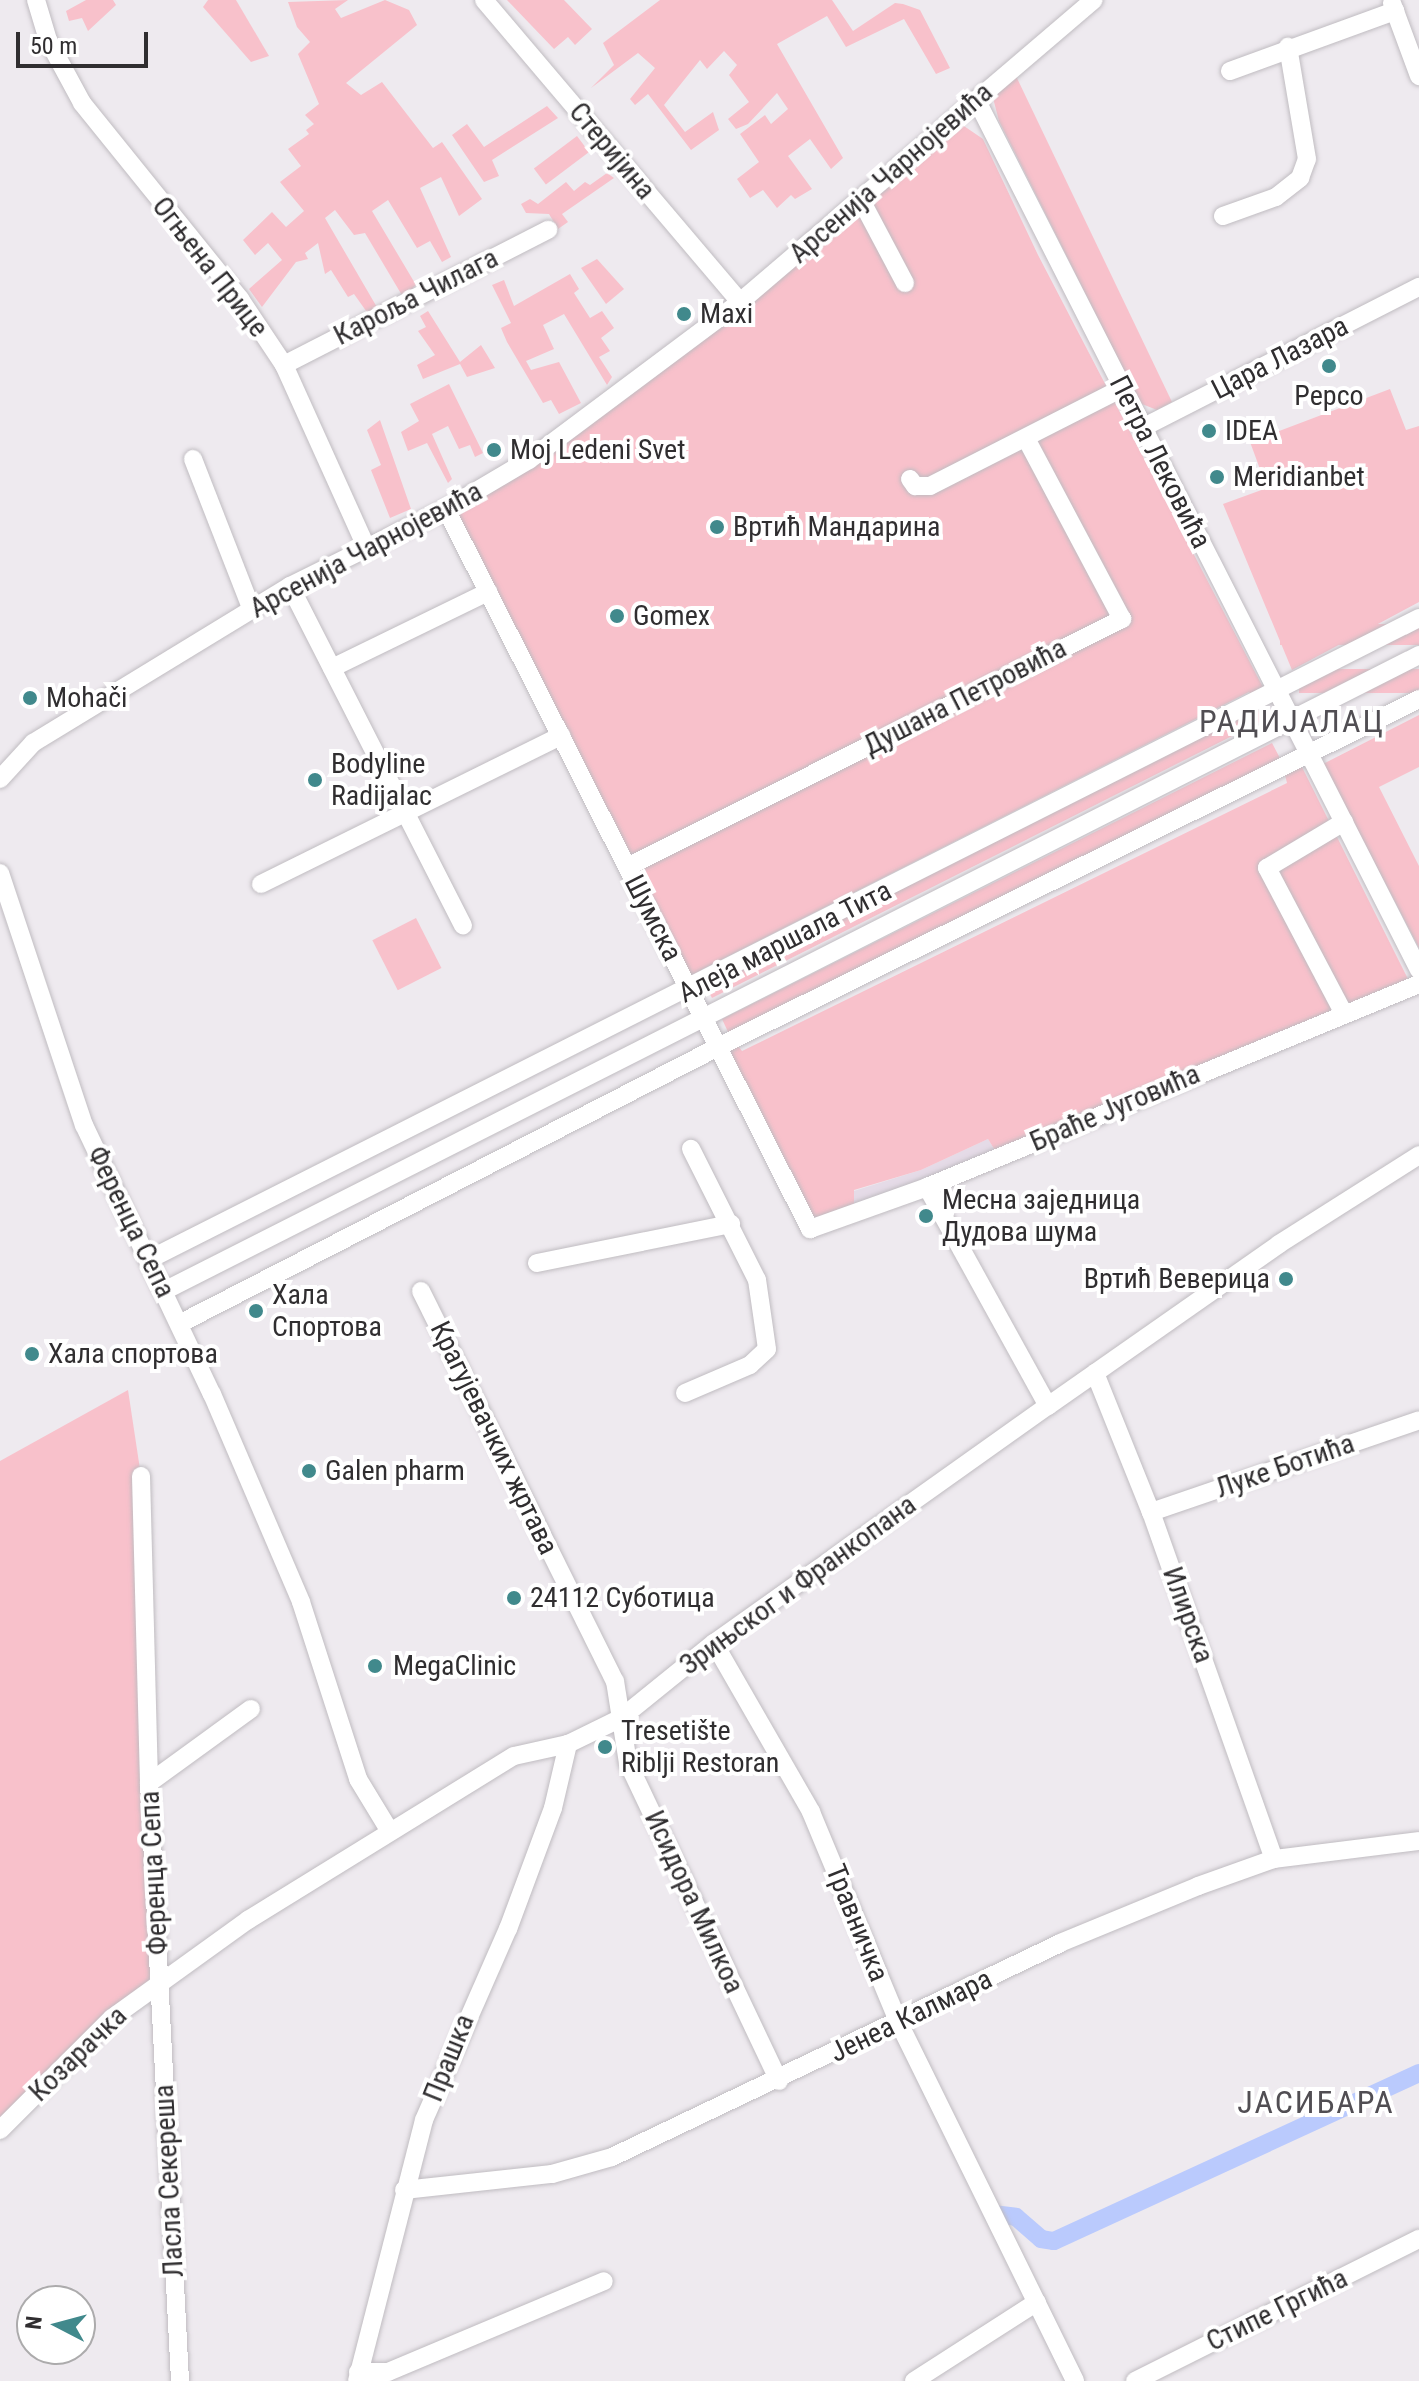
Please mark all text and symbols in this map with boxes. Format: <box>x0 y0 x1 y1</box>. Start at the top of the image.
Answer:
scale bar <box>20 16 152 66</box>
text: 50 m <box>30 32 77 60</box>
street label: Арсенија Чарнојевића <box>783 76 999 270</box>
street label: Стеријина <box>562 96 662 206</box>
street label: Огњена Прице <box>145 190 275 344</box>
street label: Кароља Чилага <box>328 241 504 353</box>
place label: Maxi <box>700 297 753 331</box>
marker: Maxi <box>675 305 693 323</box>
street label: Цара Лазара <box>1206 309 1354 407</box>
marker: Pepco <box>1320 357 1338 375</box>
street label: Петра Лековића <box>1102 370 1218 554</box>
place label: Pepco <box>1294 379 1364 413</box>
place label: IDEA <box>1225 414 1278 448</box>
marker: IDEA <box>1200 422 1218 440</box>
place label: Moj Ledeni Svet <box>510 433 686 467</box>
marker: Moj Ledeni Svet <box>485 441 503 459</box>
place label: Meridianbet <box>1233 460 1365 494</box>
marker: Meridianbet <box>1208 468 1226 486</box>
street label: Арсенија Чарнојевића <box>244 475 488 625</box>
place label: Вртић Мандарина <box>733 510 941 544</box>
marker: Вртић Мандарина <box>708 518 726 536</box>
place label: Gomex <box>633 599 710 633</box>
marker: Gomex <box>608 607 626 625</box>
street label: Душана Петровића <box>858 631 1072 763</box>
place label: Mohači <box>46 681 127 715</box>
marker: Mohači <box>21 689 39 707</box>
district label: РАДИЈАЛАЦ <box>1199 702 1385 740</box>
place label: Bodyline Radijalac <box>331 747 432 813</box>
marker: Bodyline Radijalac <box>306 771 324 789</box>
street label: Шумска <box>617 869 689 967</box>
street label: Алеја маршала Тита <box>673 874 897 1010</box>
street label: Браће Југовића <box>1025 1057 1205 1159</box>
street label: Ференца Сепа <box>80 1141 182 1303</box>
place label: Месна заједница Дудова шума <box>942 1183 1140 1249</box>
marker: Месна заједница Дудова шума <box>917 1207 935 1225</box>
place label: Вртић Веверица <box>1084 1262 1270 1296</box>
marker: Вртић Веверица <box>1277 1270 1295 1288</box>
place label: Хала Спортова <box>272 1278 382 1344</box>
marker: Хала Спортова <box>247 1302 265 1320</box>
street label: Крагујевачких жртава <box>423 1316 565 1560</box>
place label: Хала спортова <box>48 1337 218 1371</box>
marker: Хала спортова <box>23 1345 41 1363</box>
street label: Луке Ботића <box>1211 1427 1359 1505</box>
place label: Galen pharm <box>325 1454 465 1488</box>
marker: Galen pharm <box>300 1462 318 1480</box>
street label: Зрињског и Франкопана <box>673 1488 923 1682</box>
street label: Илирска <box>1155 1562 1221 1668</box>
place label: 24112 Суботица <box>530 1581 715 1615</box>
marker: 24112 Суботица <box>505 1589 523 1607</box>
place label: MegaClinic <box>393 1649 516 1683</box>
marker: MegaClinic <box>364 1655 386 1677</box>
place label: Tresetište Riblji Restoran <box>621 1714 779 1780</box>
marker: Tresetište Riblji Restoran <box>596 1738 614 1756</box>
street label: Ференца Сепа <box>133 1790 175 1956</box>
street label: Исидора Милкоа <box>637 1805 751 1999</box>
street label: Травничка <box>818 1860 896 1986</box>
street label: Јенеа Калмара <box>825 1962 997 2070</box>
street label: Козарачка <box>22 1999 134 2109</box>
street label: Прашка <box>416 2009 482 2107</box>
district label: ЈАСИБАРА <box>1237 2083 1395 2121</box>
street label: Ласла Секереша <box>147 2084 191 2278</box>
street label: Стипе Гргића <box>1201 2261 1353 2359</box>
north arrow <box>16 2285 96 2365</box>
text: N <box>20 2315 47 2331</box>

